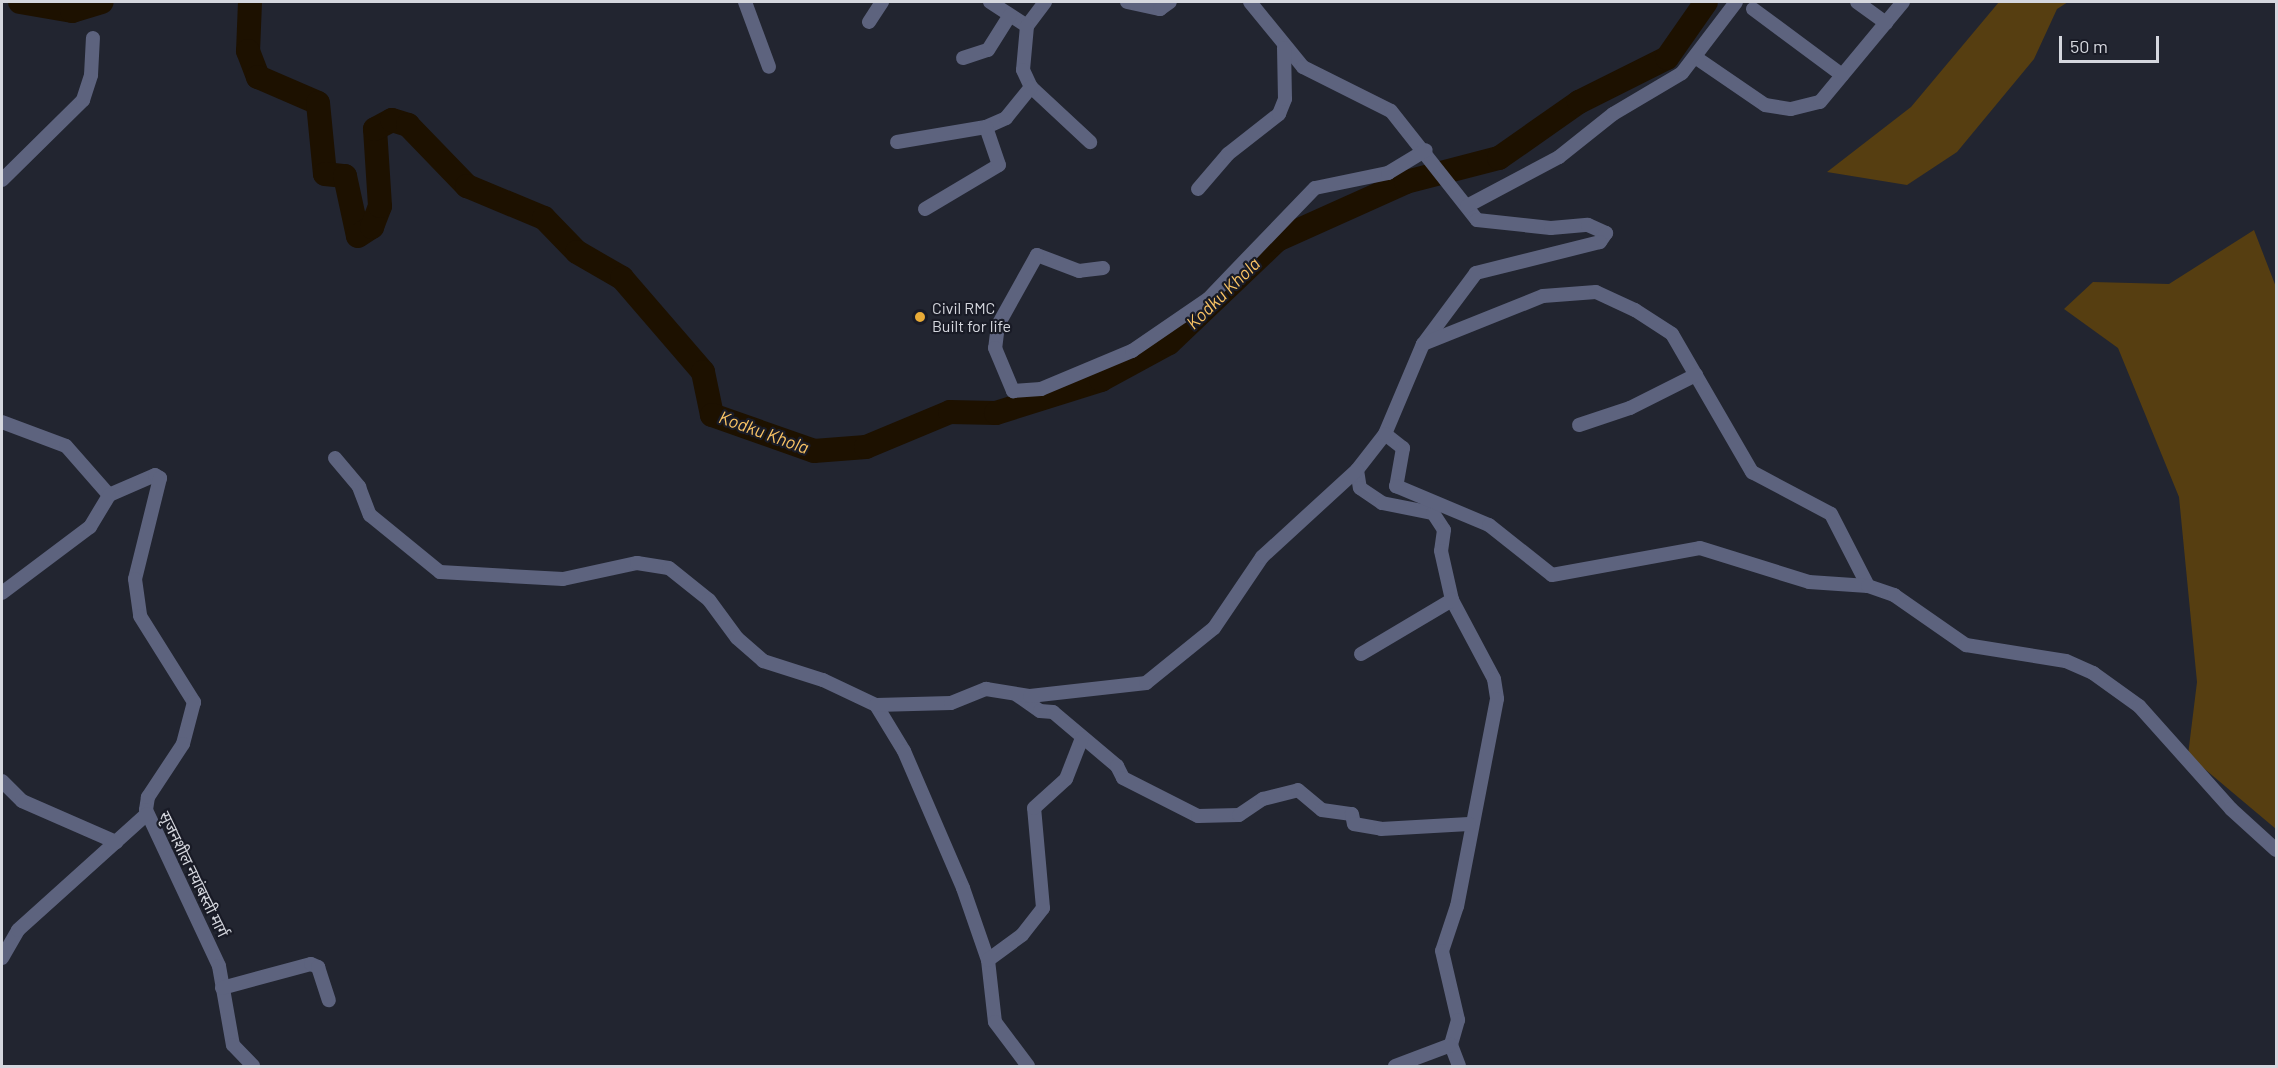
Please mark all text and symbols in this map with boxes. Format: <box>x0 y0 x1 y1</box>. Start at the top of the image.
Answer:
scale bar <box>2062 24 2162 62</box>
text: 50 m <box>2070 35 2108 57</box>
water label: Kodku Khola <box>1182 253 1264 333</box>
place label: Civil RMC Built for life <box>932 298 1011 336</box>
marker: Civil RMC Built for life <box>913 310 927 324</box>
water label: Kodku Khola <box>716 406 812 458</box>
street label: सृजनशील नयांबस्ती मार्ग <box>155 808 233 940</box>

